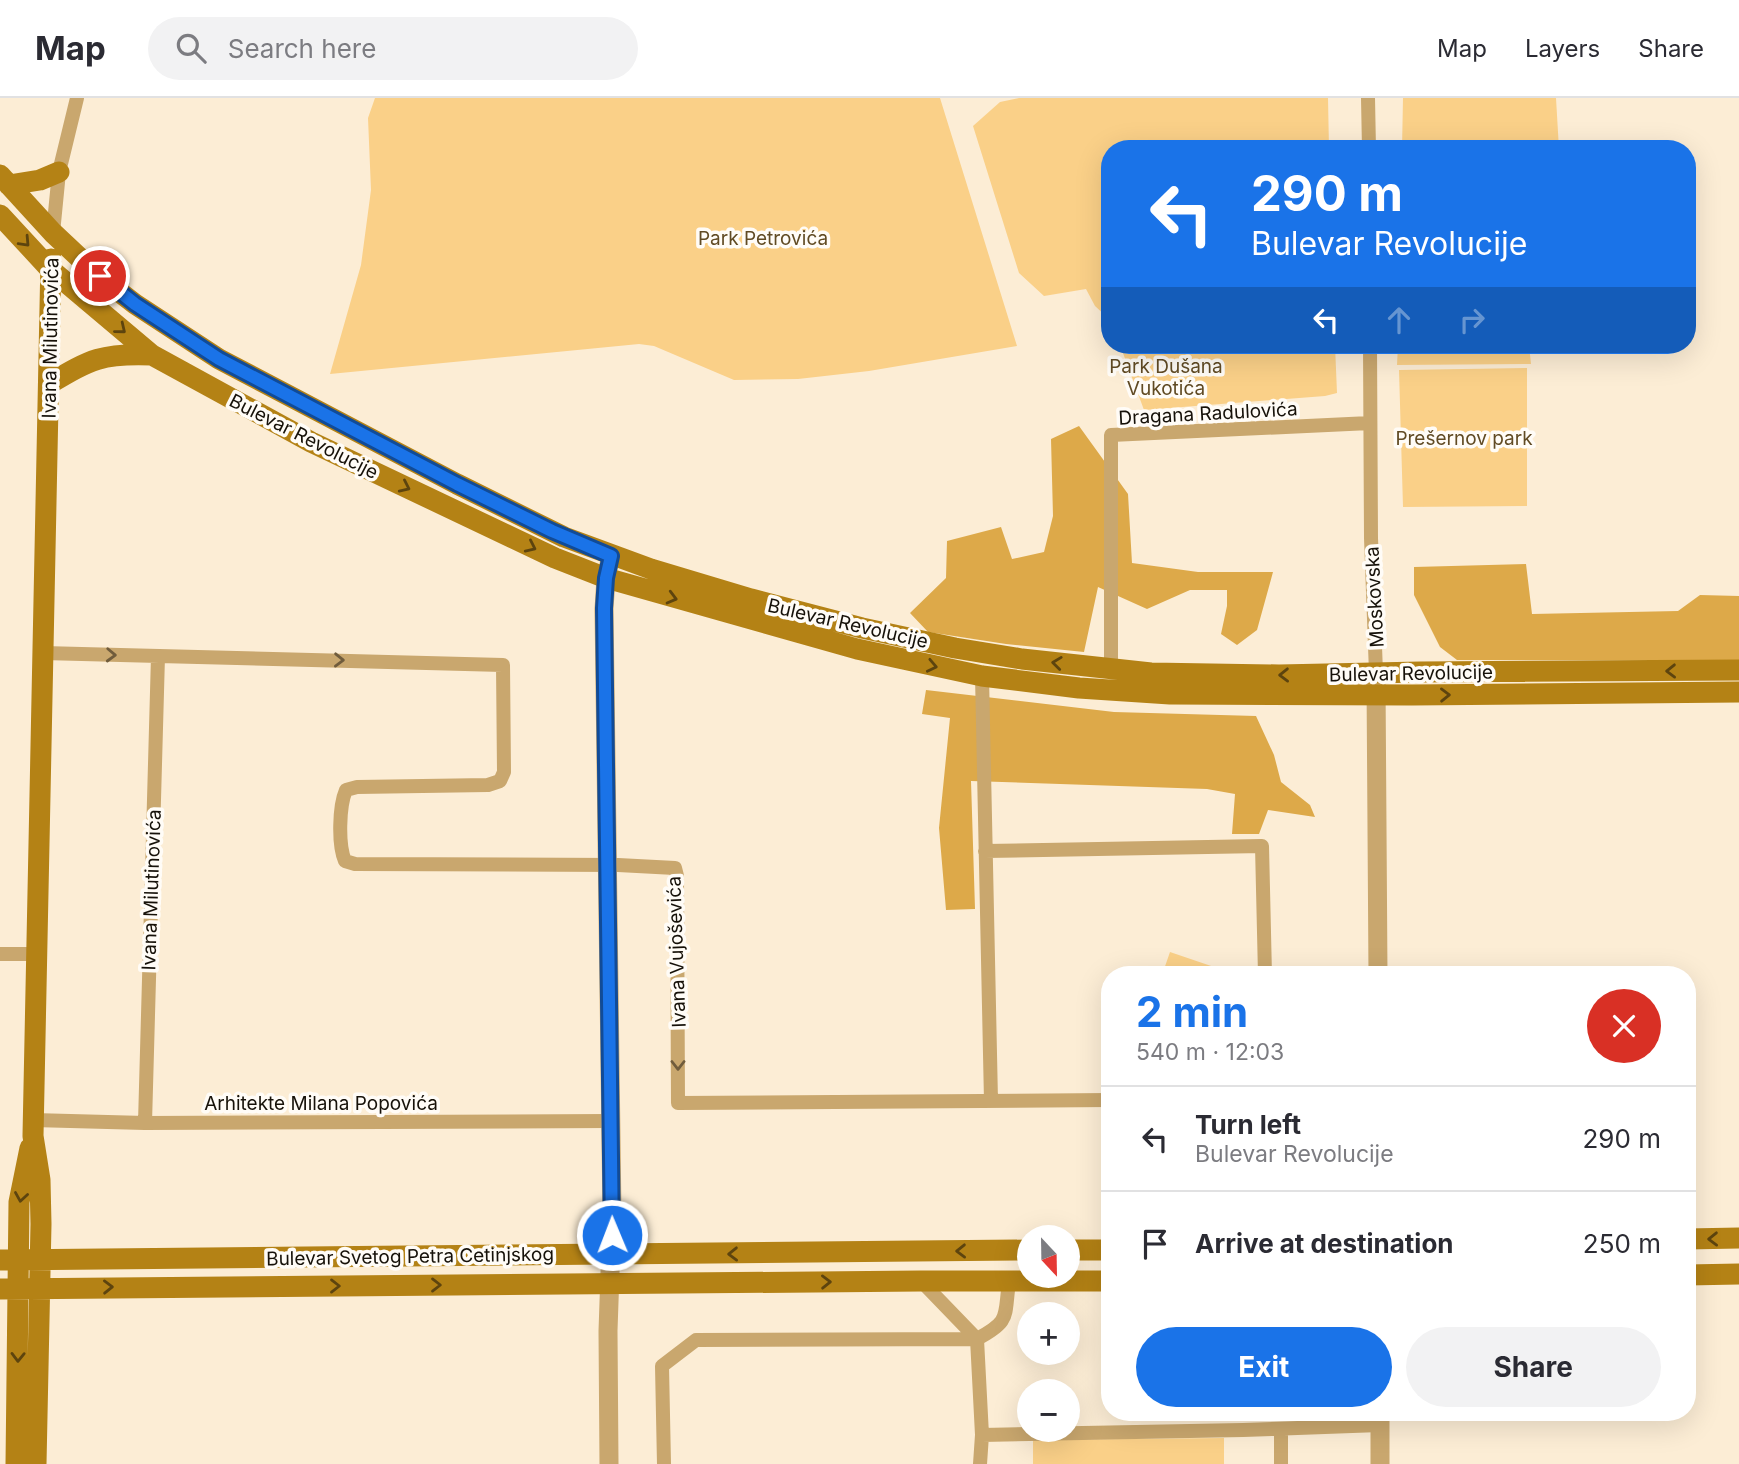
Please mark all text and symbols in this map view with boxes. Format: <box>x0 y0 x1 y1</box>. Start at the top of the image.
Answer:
search box <box>148 17 638 80</box>
text: Map <box>35 28 106 68</box>
icon: search <box>172 29 210 67</box>
text: Search here <box>228 33 376 64</box>
text: Map <box>1437 34 1487 63</box>
text: Layers <box>1525 34 1600 63</box>
text: Share <box>1638 34 1704 63</box>
text: 290 m <box>1251 164 1403 223</box>
icon: left <box>1136 168 1227 259</box>
text: Bulevar Revolucije <box>1251 224 1527 263</box>
park label: Park Petrovića <box>698 227 828 250</box>
one-way arrow <box>17 234 30 247</box>
pin <box>70 246 130 306</box>
street label: Ivana Milutinovića <box>38 257 63 419</box>
icon: arrive <box>81 257 119 295</box>
icon: left <box>1307 301 1345 339</box>
icon: ahead <box>1380 301 1418 339</box>
icon: right <box>1453 301 1491 339</box>
one-way arrow <box>114 321 126 334</box>
park label: Park Dušana Vukotića <box>1109 355 1223 400</box>
street label: Bulevar Revolucije <box>225 389 382 484</box>
street label: Dragana Radulovića <box>1118 397 1298 430</box>
park label: Prešernov park <box>1395 427 1533 450</box>
one-way arrow <box>398 479 410 493</box>
one-way arrow <box>524 538 536 552</box>
street label: Moskovska <box>1360 546 1389 648</box>
one-way arrow <box>666 590 678 604</box>
street label: Bulevar Revolucije <box>765 594 930 653</box>
one-way arrow <box>106 647 117 662</box>
one-way arrow <box>333 653 344 668</box>
one-way arrow <box>1051 655 1063 670</box>
one-way arrow <box>926 657 938 672</box>
street label: Bulevar Revolucije <box>1329 661 1493 686</box>
one-way arrow <box>1665 663 1676 678</box>
one-way arrow <box>1278 667 1288 683</box>
one-way arrow <box>1440 687 1451 702</box>
street label: Ivana Milutinovića <box>137 809 166 971</box>
street label: Ivana Vujoševića <box>662 876 691 1028</box>
text: 2 min <box>1136 986 1248 1037</box>
button: close <box>1587 989 1661 1063</box>
text: 540 m · 12:03 <box>1136 1038 1284 1066</box>
one-way arrow <box>670 1060 686 1071</box>
street label: Arhitekte Milana Popovića <box>204 1092 438 1115</box>
text: Turn left <box>1195 1109 1301 1140</box>
icon: left <box>1136 1120 1174 1158</box>
text: 290 m <box>1583 1123 1661 1154</box>
text: Bulevar Revolucije <box>1195 1140 1394 1168</box>
one-way arrow <box>14 1191 29 1203</box>
position arrow <box>575 1198 649 1272</box>
north arrow <box>1017 1225 1080 1288</box>
map controls <box>1017 1225 1080 1442</box>
icon: arrive <box>1136 1225 1174 1263</box>
text: Arrive at destination <box>1195 1228 1454 1259</box>
text: 250 m <box>1583 1228 1661 1259</box>
one-way arrow <box>1707 1231 1718 1247</box>
street label: Bulevar Svetog Petra Cetinjskog <box>266 1242 554 1271</box>
one-way arrow <box>955 1243 966 1259</box>
one-way arrow <box>728 1246 738 1262</box>
one-way arrow <box>821 1274 831 1290</box>
one-way arrow <box>431 1277 442 1293</box>
one-way arrow <box>330 1278 341 1294</box>
one-way arrow <box>102 1280 113 1295</box>
button: + <box>1017 1302 1080 1365</box>
button: Exit <box>1136 1327 1392 1407</box>
button: Share <box>1406 1327 1661 1407</box>
one-way arrow <box>11 1351 26 1362</box>
button: − <box>1017 1379 1080 1442</box>

